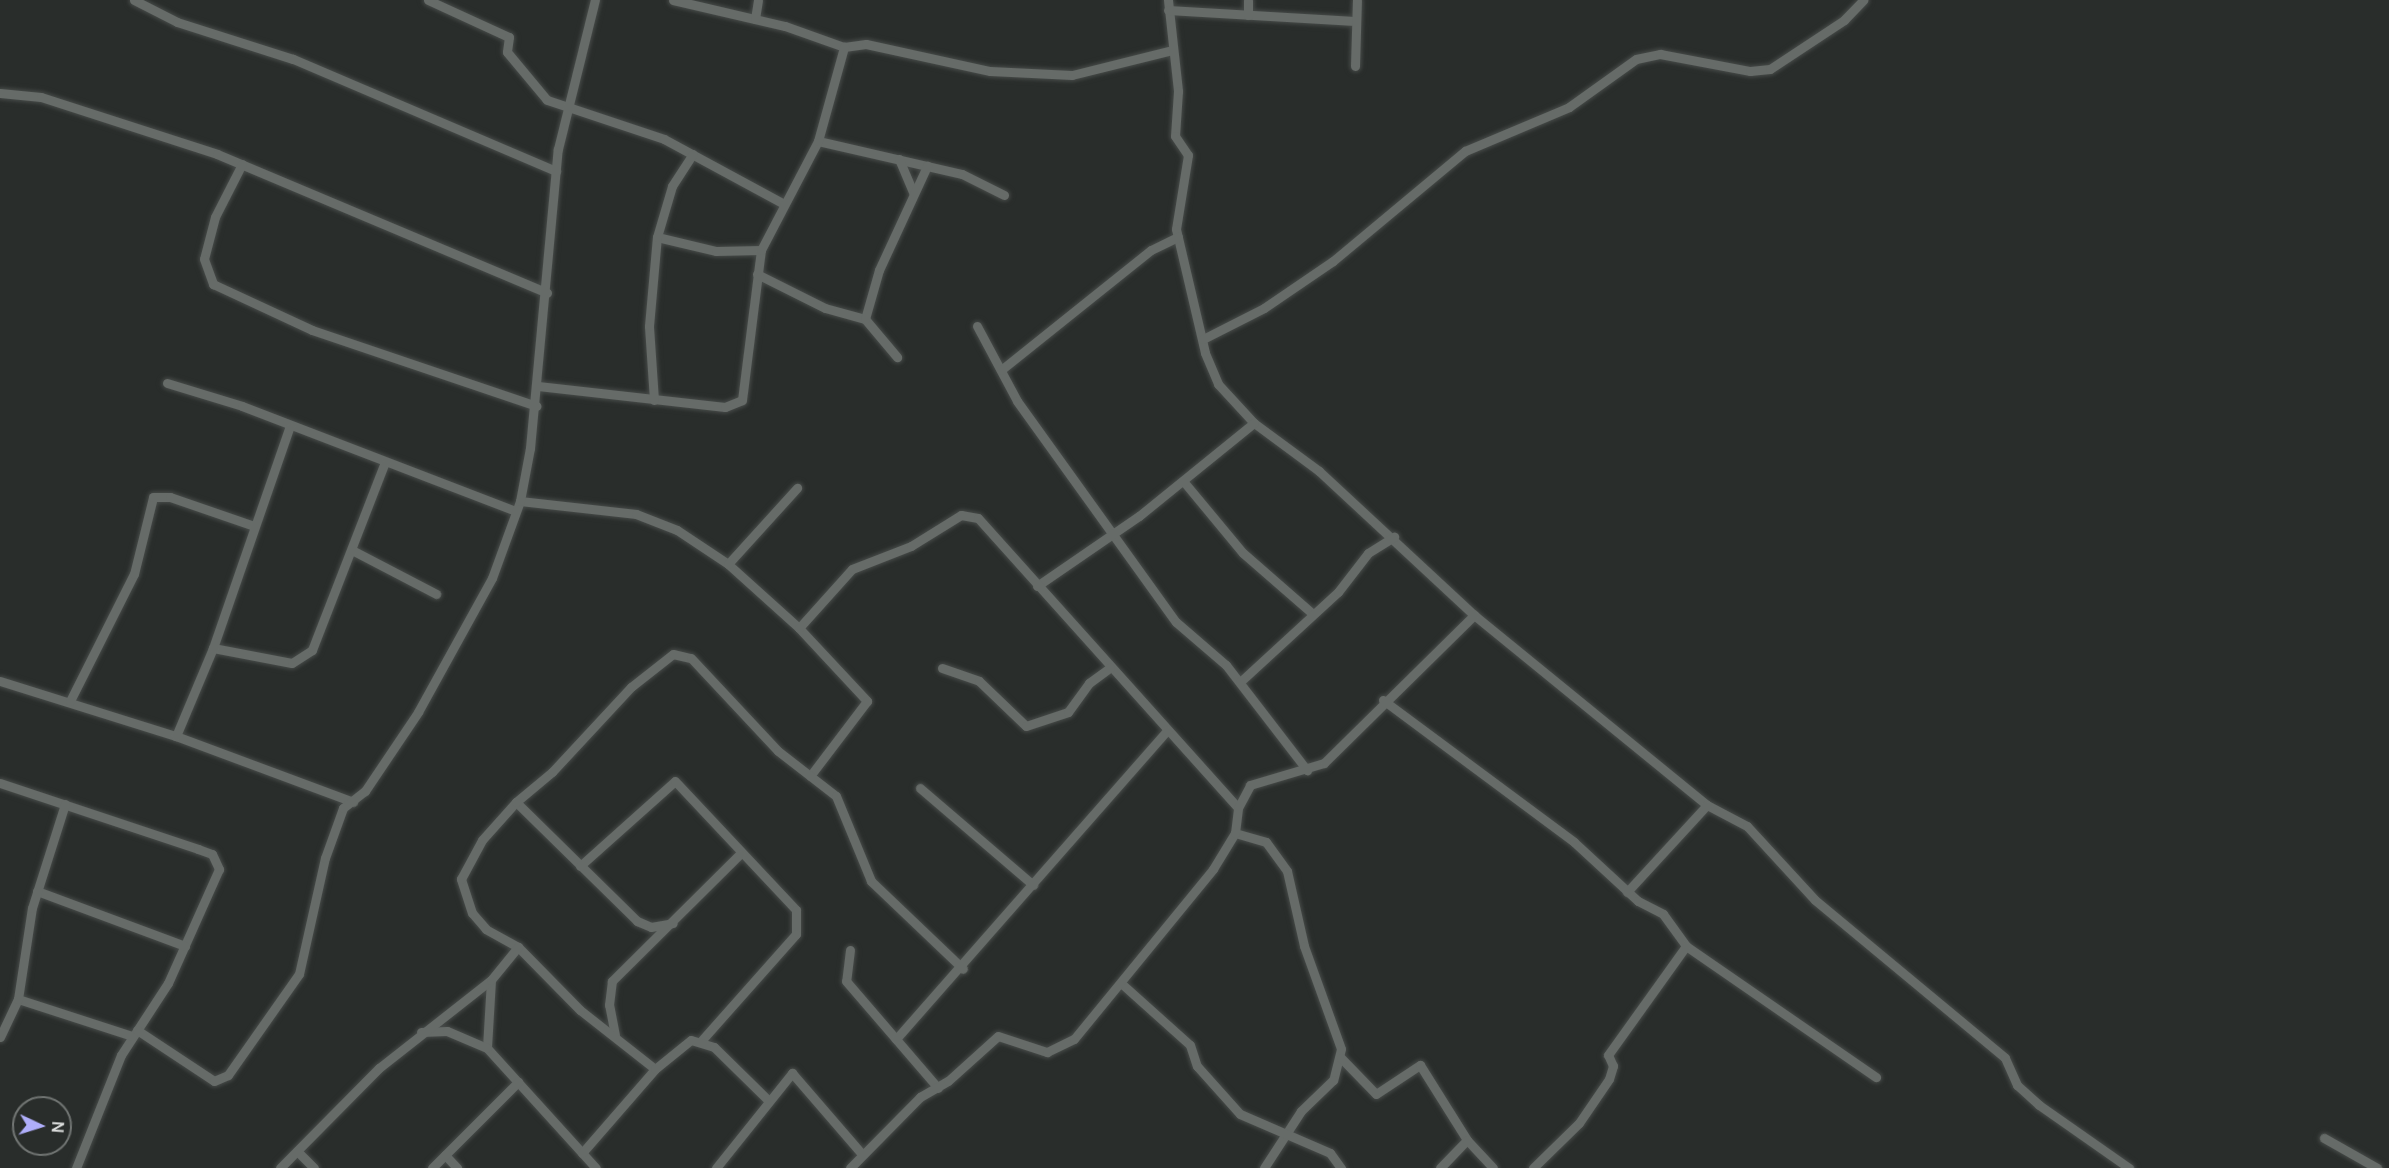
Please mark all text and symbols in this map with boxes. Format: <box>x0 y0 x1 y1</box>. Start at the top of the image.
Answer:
north arrow <box>12 1096 72 1156</box>
text: N <box>47 1121 69 1134</box>

